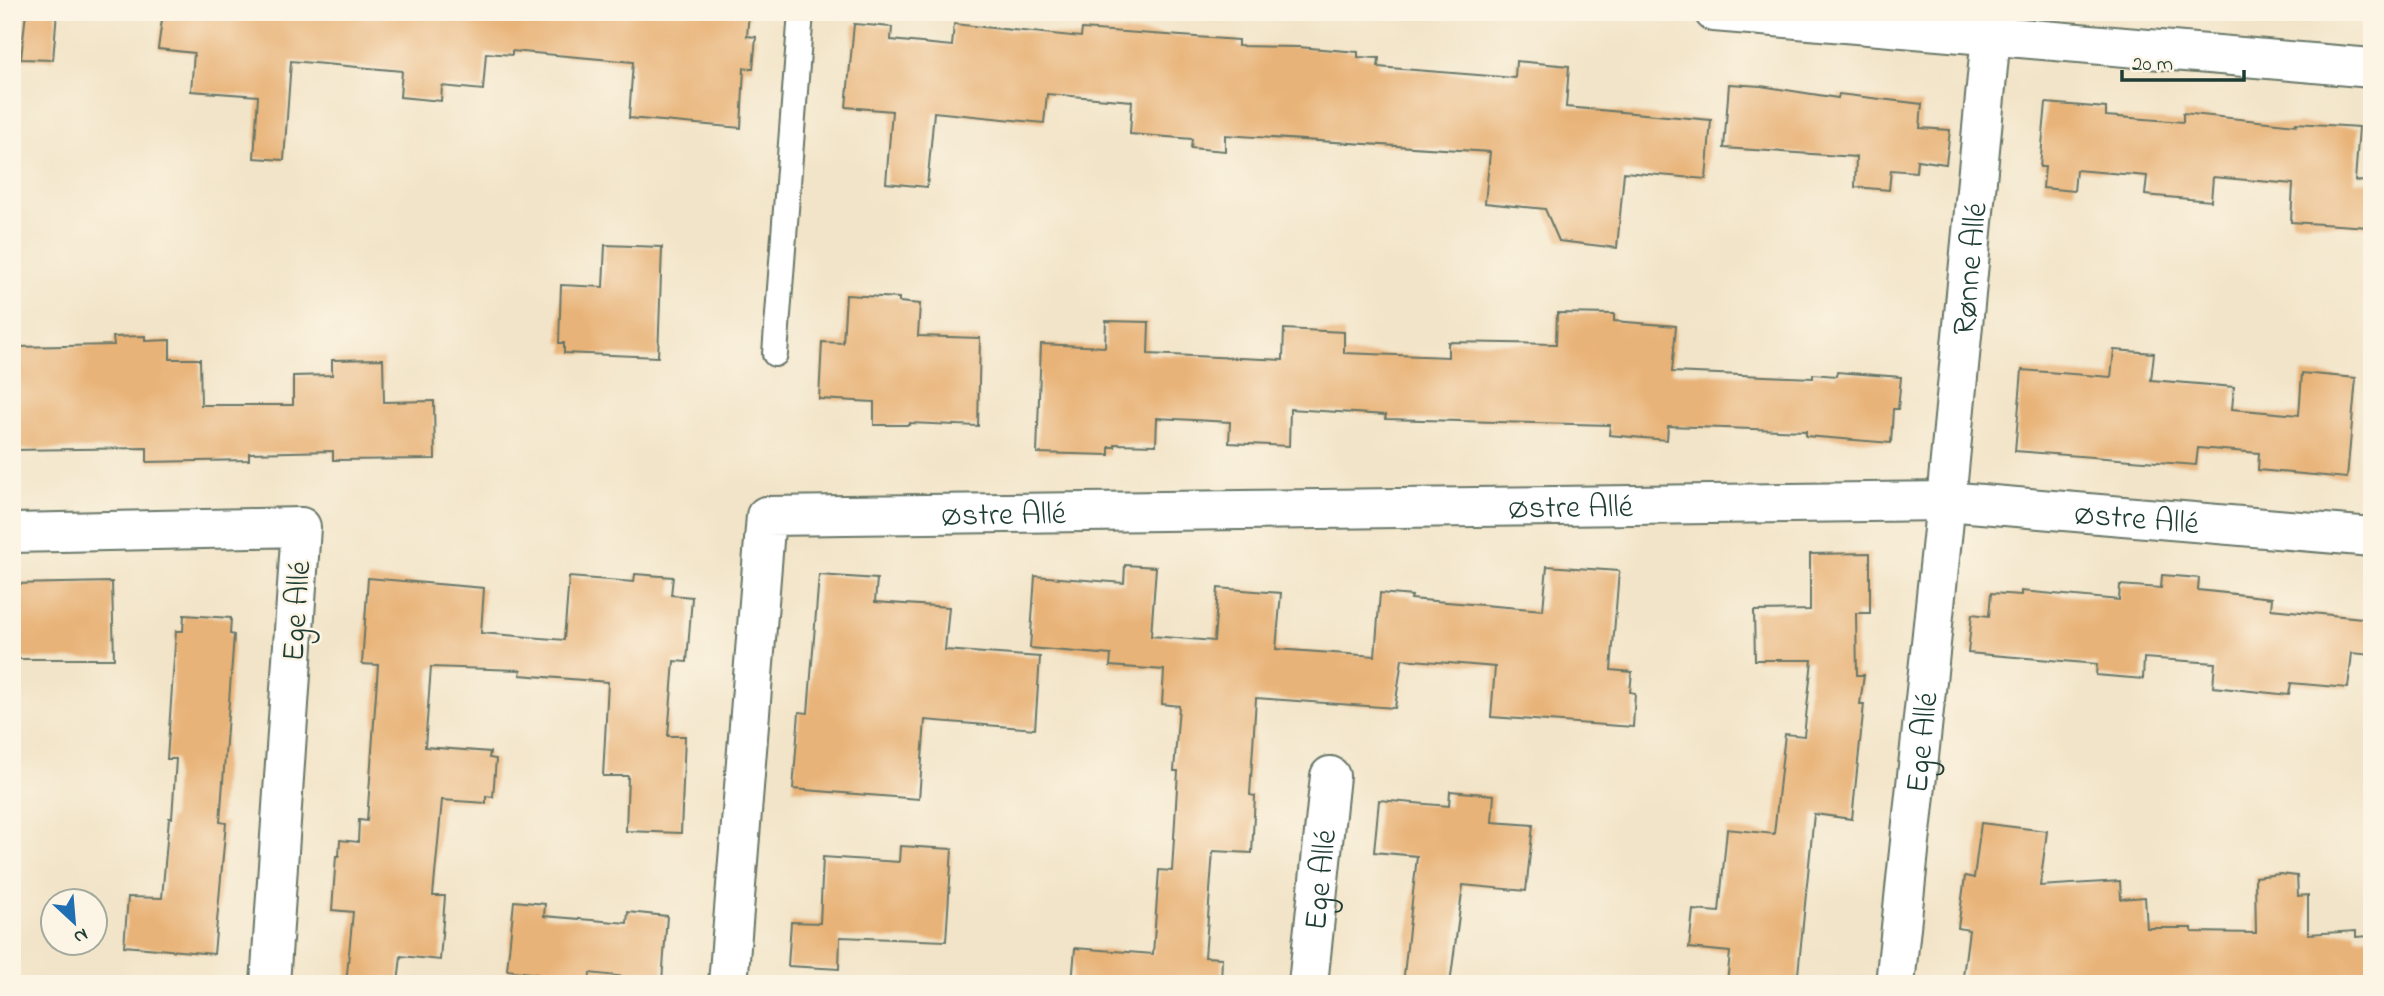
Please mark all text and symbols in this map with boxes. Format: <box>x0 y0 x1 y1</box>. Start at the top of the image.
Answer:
scale bar <box>2122 38 2244 82</box>
text: 20 m <box>2132 50 2173 80</box>
street label: Rønne Allé <box>1942 200 2002 338</box>
street label: Østre Allé <box>1508 485 1634 534</box>
street label: Østre Allé <box>941 492 1067 541</box>
street label: Østre Allé <box>2072 492 2201 549</box>
street label: Ege Allé <box>272 559 326 663</box>
street label: Ege Allé <box>1895 689 1953 795</box>
street label: Ege Allé <box>1294 827 1351 933</box>
north arrow <box>38 888 108 958</box>
text: N <box>69 920 92 950</box>

